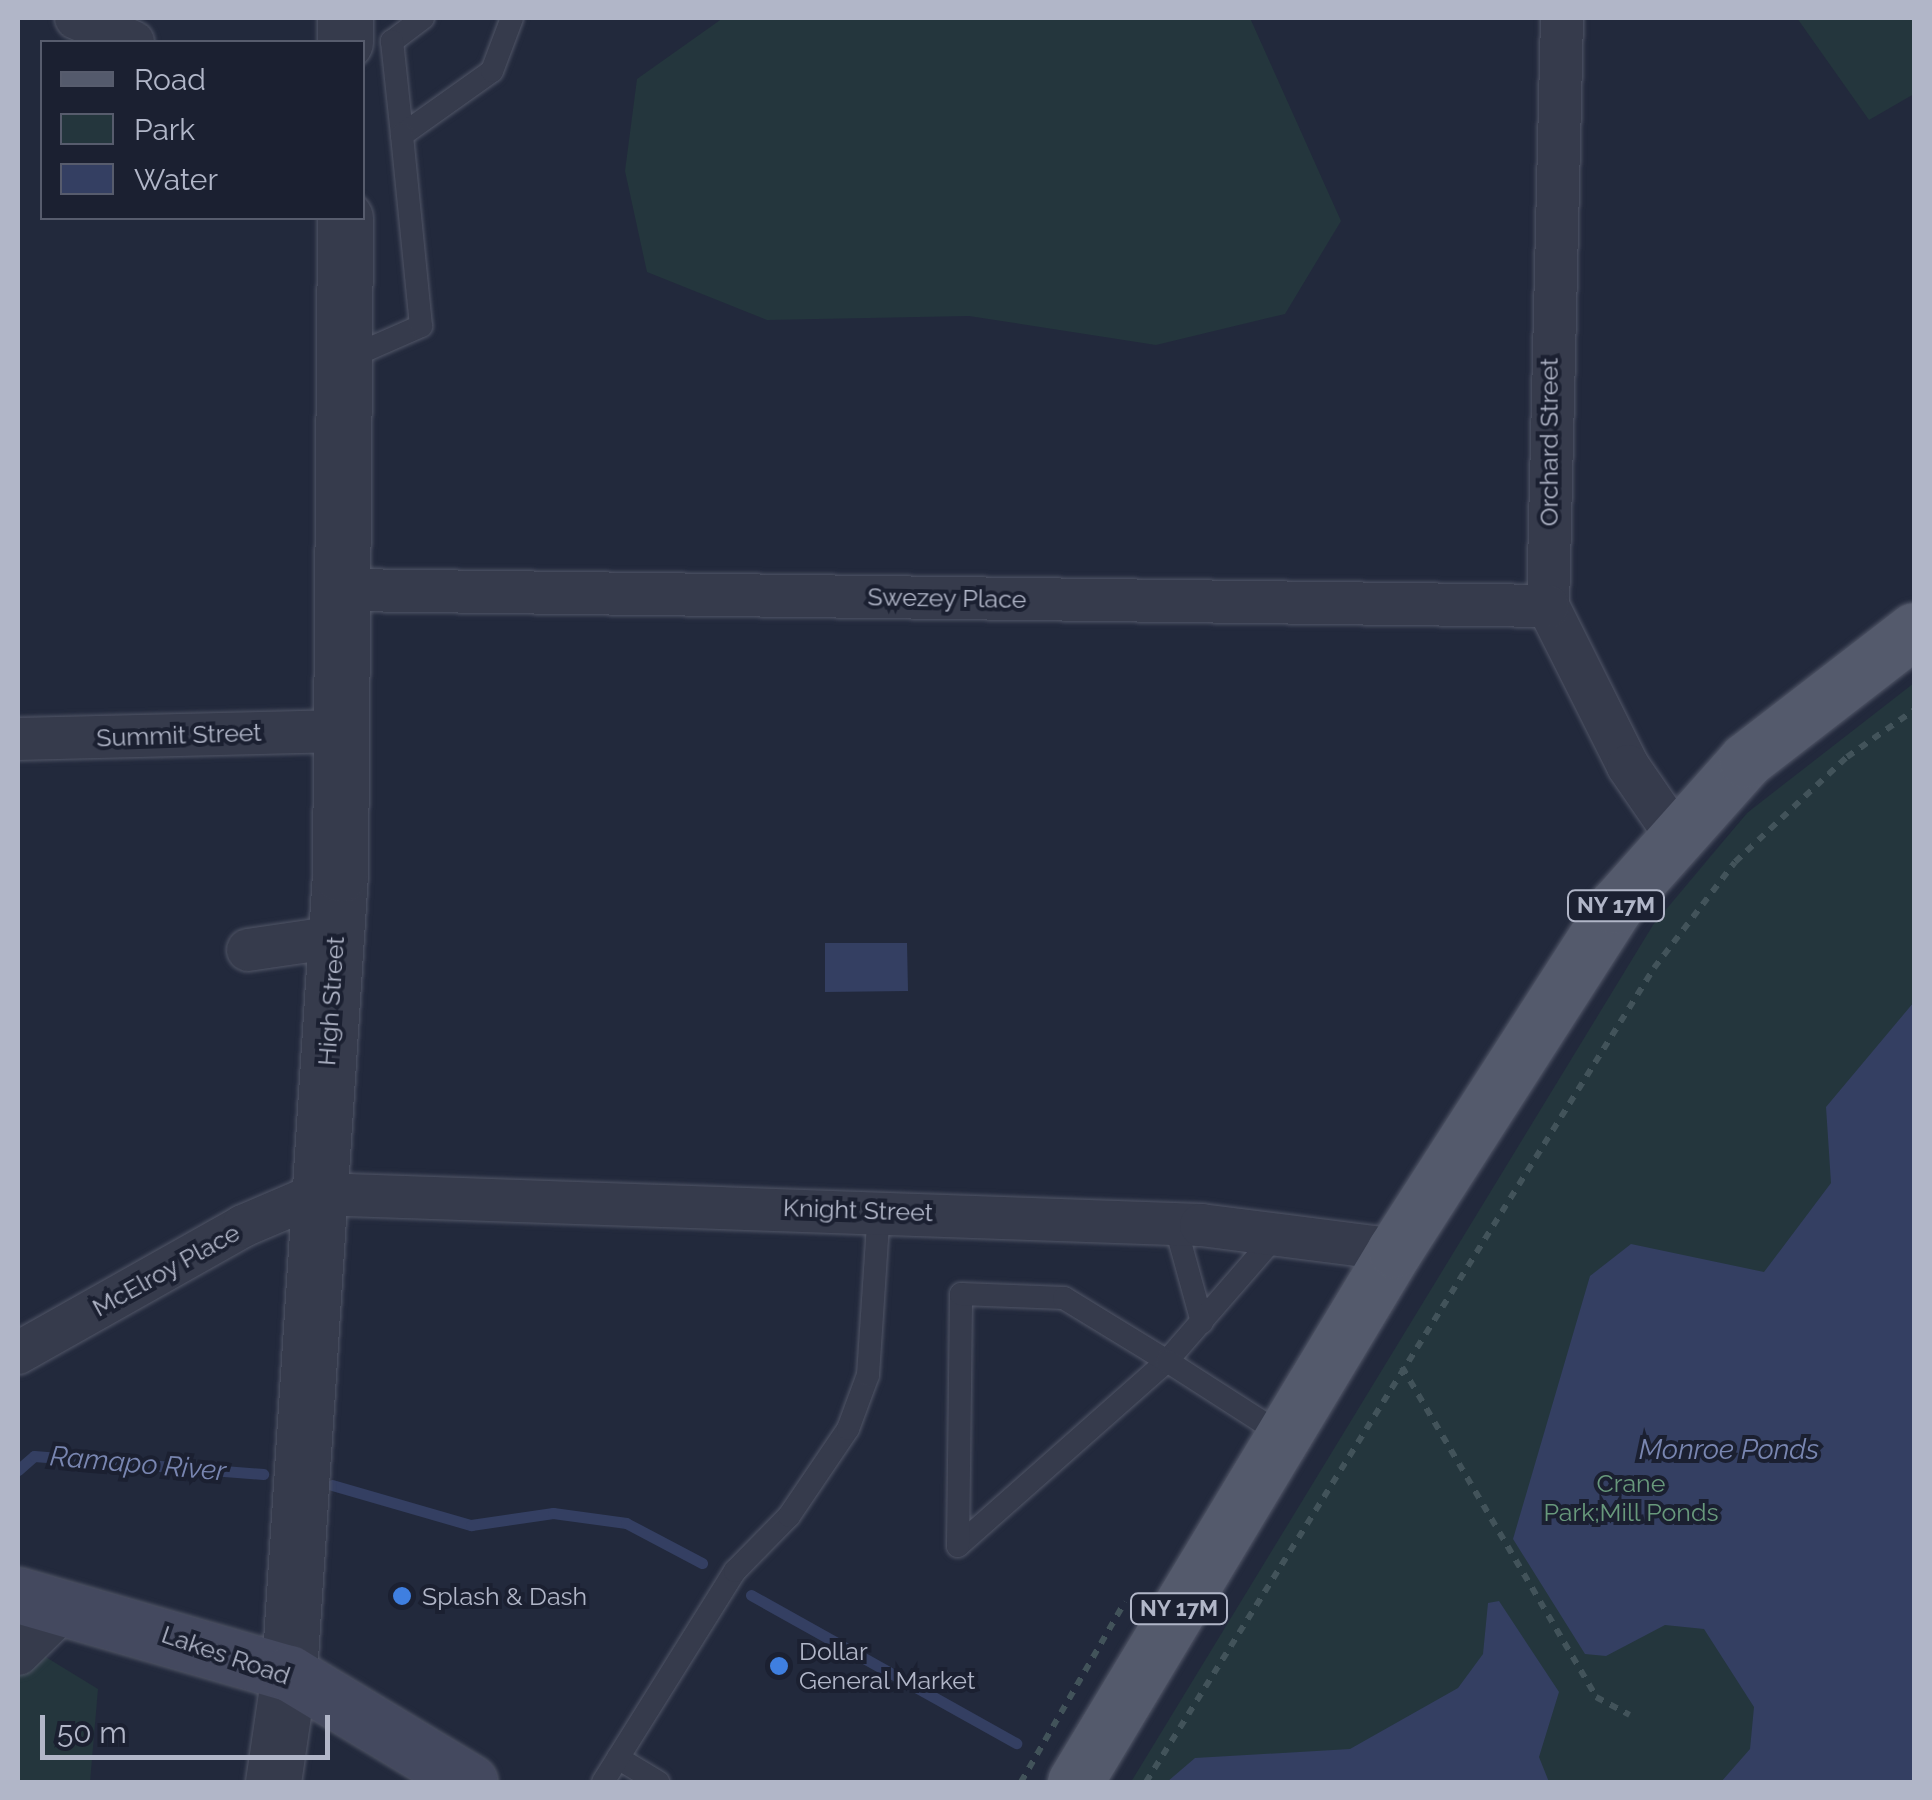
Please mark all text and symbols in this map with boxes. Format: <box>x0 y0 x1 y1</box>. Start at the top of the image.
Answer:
legend <box>40 40 365 220</box>
text: Road <box>134 62 206 97</box>
text: Park <box>134 112 195 147</box>
text: Water <box>134 162 218 197</box>
street label: Orchard Street <box>1534 358 1564 526</box>
street label: Swezey Place <box>867 582 1027 614</box>
street label: Summit Street <box>96 717 262 753</box>
road number: NY 17M <box>1566 889 1666 923</box>
street label: High Street <box>312 935 350 1067</box>
street label: Knight Street <box>782 1192 934 1228</box>
street label: McElroy Place <box>87 1217 245 1323</box>
water label: Monroe Ponds <box>1639 1433 1819 1467</box>
water label: Ramapo River <box>49 1440 227 1488</box>
park label: Crane Park;Mill Ponds <box>1543 1469 1719 1528</box>
place label: Splash & Dash <box>422 1581 587 1611</box>
marker: Splash & Dash <box>391 1585 413 1607</box>
road number: NY 17M <box>1129 1592 1229 1626</box>
street label: Lakes Road <box>158 1619 294 1691</box>
place label: Dollar General Market <box>799 1637 976 1696</box>
marker: Dollar General Market <box>768 1655 790 1677</box>
scale bar <box>45 1695 335 1757</box>
text: 50 m <box>57 1715 127 1750</box>

